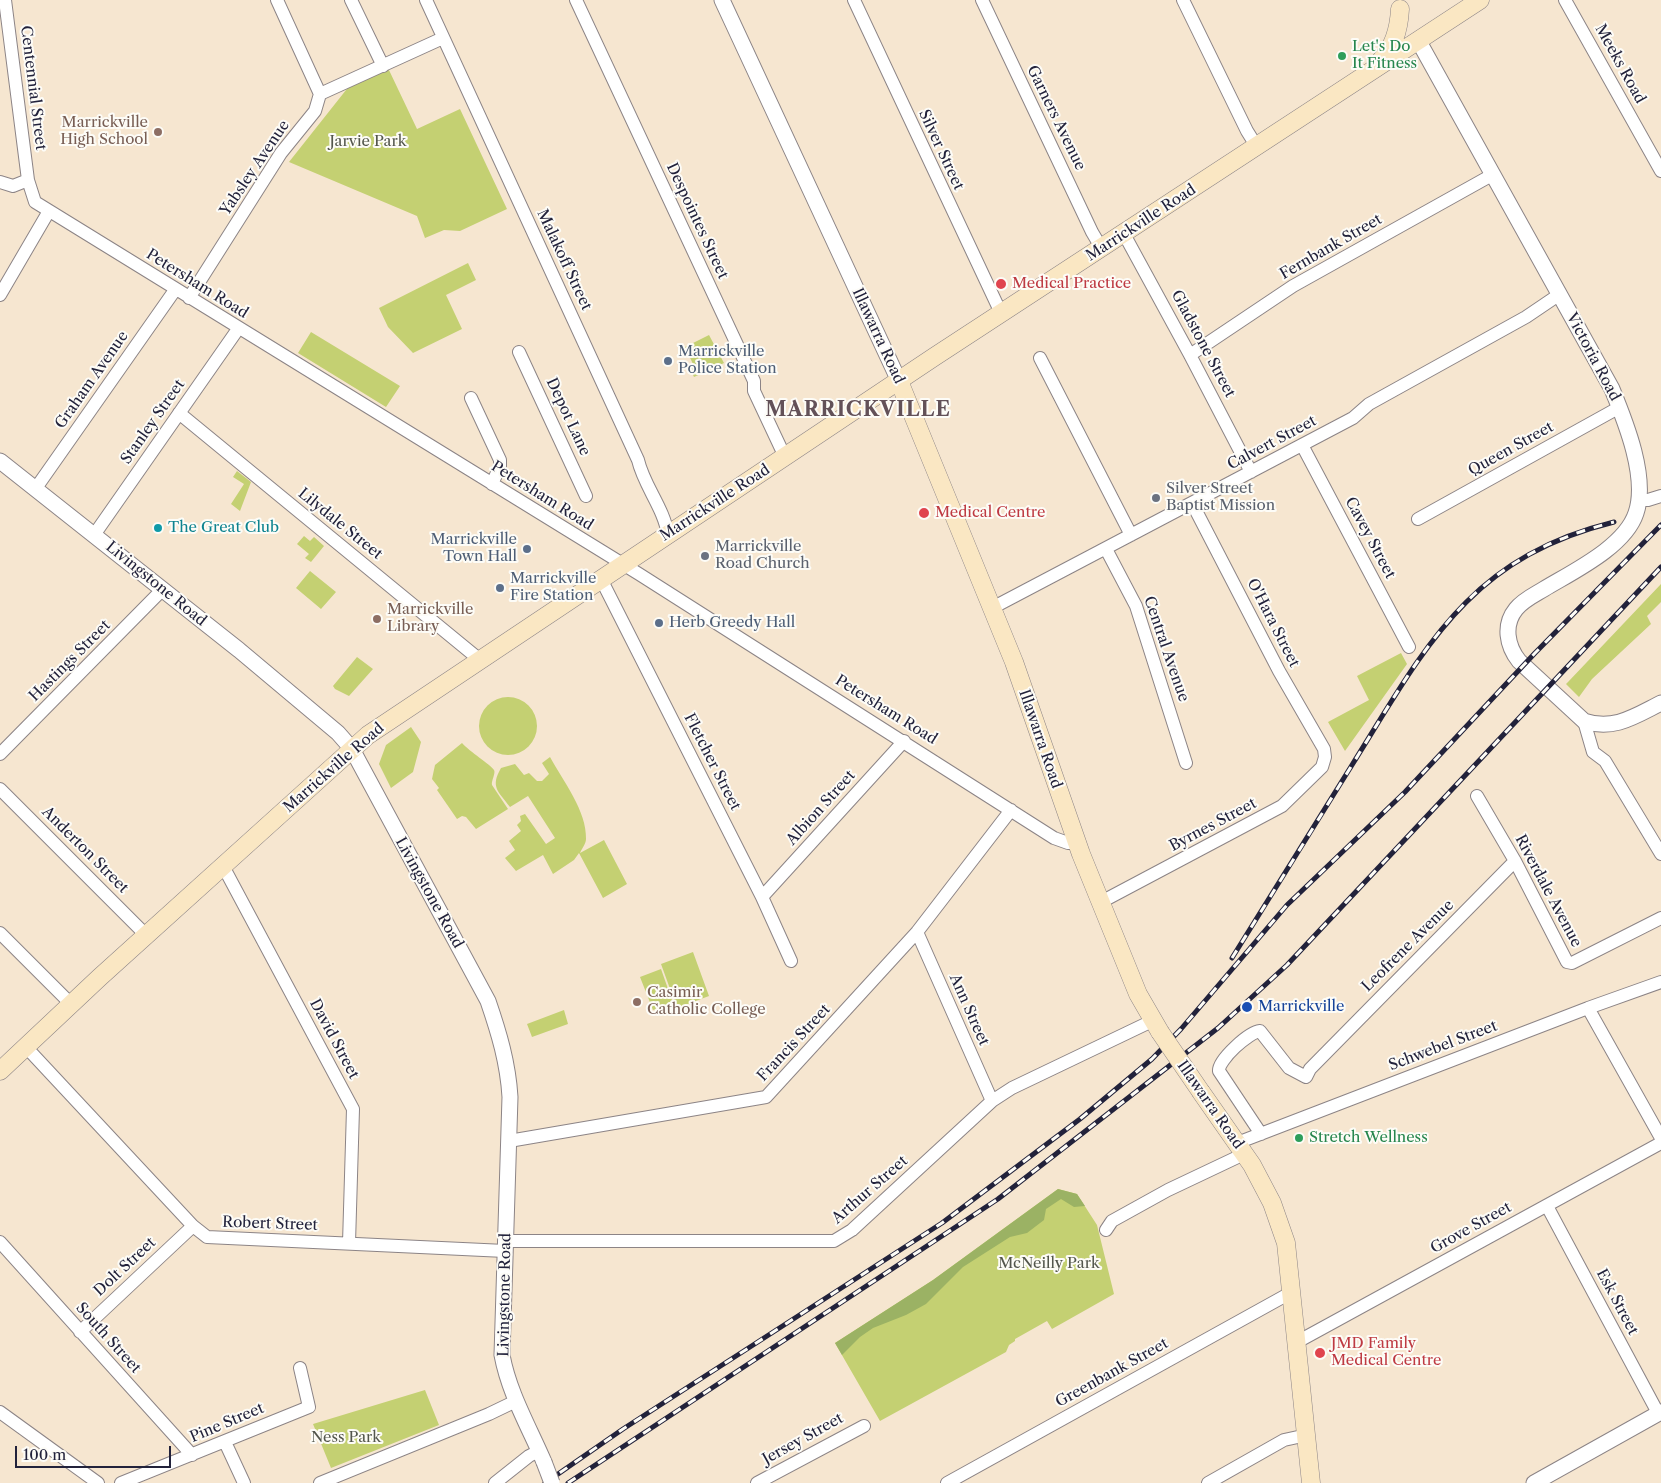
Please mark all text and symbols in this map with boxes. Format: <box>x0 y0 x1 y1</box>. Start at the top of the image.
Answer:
street label: Meeks Road <box>1591 21 1649 107</box>
street label: Centennial Street <box>16 25 50 151</box>
place label: Let's Do It Fitness <box>1352 38 1417 73</box>
marker: Let's Do It Fitness <box>1336 50 1348 62</box>
street label: Garners Avenue <box>1023 63 1089 173</box>
street label: Silver Street <box>915 107 967 193</box>
place label: Marrickville High School <box>60 114 148 149</box>
street label: Yabsley Avenue <box>217 117 293 219</box>
marker: Marrickville High School <box>152 126 164 138</box>
park label: Jarvie Park <box>329 133 407 151</box>
street label: Despointes Street <box>662 160 732 282</box>
street label: Marrickville Road <box>1083 181 1199 265</box>
street label: Malakoff Street <box>533 207 595 313</box>
street label: Fernbank Street <box>1277 211 1385 283</box>
street label: Petersham Road <box>143 245 251 323</box>
place label: Medical Practice <box>1012 275 1131 293</box>
marker: Medical Practice <box>994 277 1008 291</box>
street label: Illawarra Road <box>848 285 908 387</box>
street label: Gladstone Street <box>1167 287 1239 401</box>
street label: Victoria Road <box>1562 310 1624 404</box>
street label: Graham Avenue <box>52 328 132 432</box>
place label: Marrickville Police Station <box>678 343 777 378</box>
marker: Marrickville Police Station <box>662 355 674 367</box>
street label: Depot Lane <box>542 375 594 459</box>
street label: Stanley Street <box>117 376 189 468</box>
district label: MARRICKVILLE <box>764 398 952 422</box>
street label: Calvert Street <box>1225 412 1319 474</box>
street label: Queen Street <box>1465 418 1557 480</box>
street label: Petersham Road <box>488 457 596 535</box>
street label: Marrickville Road <box>657 461 773 545</box>
place label: Silver Street Baptist Mission <box>1166 480 1275 515</box>
street label: Lilydale Street <box>294 485 386 563</box>
marker: Silver Street Baptist Mission <box>1150 492 1162 504</box>
street label: Cavey Street <box>1341 494 1399 582</box>
place label: Medical Centre <box>935 504 1045 522</box>
marker: Medical Centre <box>917 506 931 520</box>
place label: The Great Club <box>168 519 279 537</box>
marker: The Great Club <box>152 522 164 534</box>
place label: Marrickville Town Hall <box>431 531 517 566</box>
street label: Livingstone Road <box>102 538 210 630</box>
place label: Marrickville Road Church <box>715 538 810 573</box>
marker: Marrickville Town Hall <box>521 543 533 555</box>
marker: Marrickville Road Church <box>699 550 711 562</box>
place label: Marrickville Fire Station <box>510 570 596 605</box>
street label: O'Hara Street <box>1243 576 1303 670</box>
marker: Marrickville Fire Station <box>494 582 506 594</box>
street label: Central Avenue <box>1139 594 1193 704</box>
place label: Marrickville Library <box>387 601 473 636</box>
marker: Marrickville Library <box>371 613 383 625</box>
place label: Herb Greedy Hall <box>669 614 795 632</box>
street label: Hastings Street <box>26 617 114 705</box>
marker: Herb Greedy Hall <box>653 617 665 629</box>
street label: Petersham Road <box>832 671 940 749</box>
street label: Illawarra Road <box>1015 687 1065 791</box>
street label: Fletcher Street <box>680 711 744 813</box>
street label: Marrickville Road <box>280 719 388 817</box>
street label: Albion Street <box>783 767 859 849</box>
street label: Byrnes Street <box>1166 795 1260 855</box>
street label: Anderton Street <box>38 803 132 897</box>
street label: Riverdale Avenue <box>1511 832 1585 950</box>
street label: Livingstone Road <box>391 834 467 952</box>
street label: Leofrene Avenue <box>1358 896 1458 996</box>
street label: Ann Street <box>945 971 993 1049</box>
place label: Casimir Catholic College <box>647 984 766 1019</box>
street label: David Street <box>305 996 363 1082</box>
marker: Casimir Catholic College <box>631 996 643 1008</box>
place label: Marrickville <box>1258 998 1344 1016</box>
marker: Marrickville <box>1240 1000 1254 1014</box>
street label: Francis Street <box>754 1001 834 1085</box>
street label: Schwebel Street <box>1386 1017 1500 1075</box>
street label: Illawarra Road <box>1173 1057 1247 1153</box>
place label: Stretch Wellness <box>1309 1129 1428 1147</box>
marker: Stretch Wellness <box>1293 1132 1305 1144</box>
street label: Arthur Street <box>829 1152 911 1228</box>
street label: Grove Street <box>1427 1198 1515 1258</box>
street label: Robert Street <box>222 1213 318 1235</box>
street label: Livingstone Road <box>495 1233 515 1357</box>
street label: Dolt Street <box>90 1234 160 1300</box>
park label: McNeilly Park <box>998 1255 1100 1273</box>
street label: Esk Street <box>1592 1266 1642 1338</box>
street label: South Street <box>72 1299 144 1377</box>
street label: Greenbank Street <box>1053 1335 1171 1411</box>
place label: JMD Family Medical Centre <box>1331 1335 1441 1370</box>
marker: JMD Family Medical Centre <box>1313 1346 1327 1360</box>
street label: Pine Street <box>187 1399 267 1447</box>
street label: Jersey Street <box>760 1409 846 1469</box>
park label: Ness Park <box>311 1429 381 1447</box>
scale bar <box>18 1436 174 1468</box>
text: 100 m <box>23 1445 66 1464</box>

